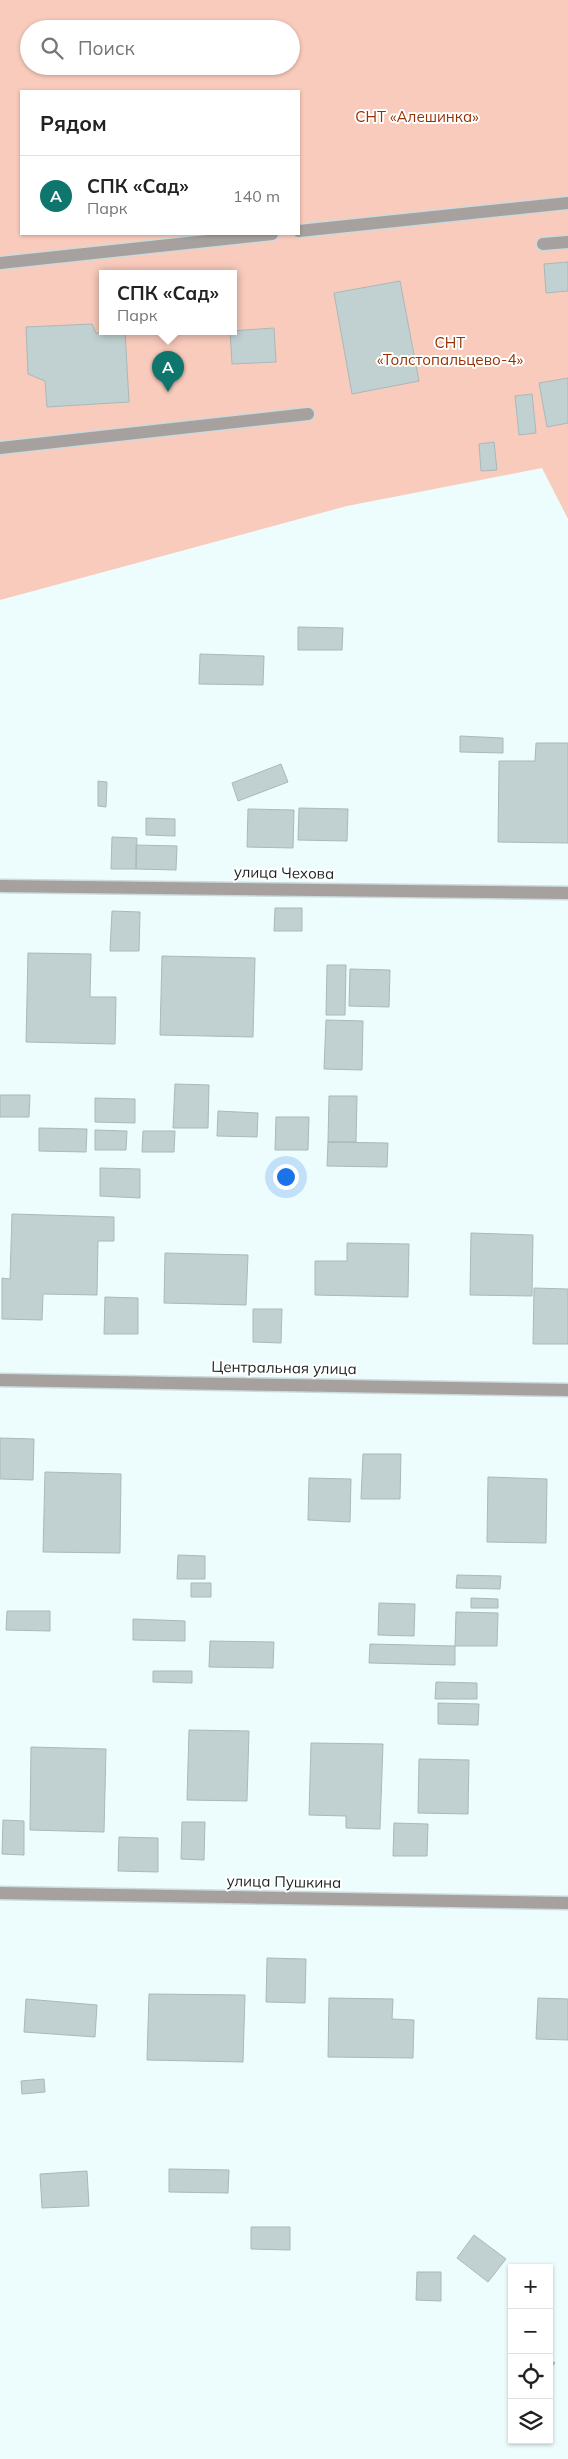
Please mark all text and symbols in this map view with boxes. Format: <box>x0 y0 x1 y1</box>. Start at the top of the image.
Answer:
search box <box>20 20 300 75</box>
icon: search <box>38 34 66 62</box>
text: Поиск <box>78 36 135 60</box>
park label: СНТ «Алешинка» <box>355 107 479 126</box>
text: Рядом <box>40 110 107 136</box>
text: СПК «Сад» <box>87 174 189 198</box>
text: A <box>50 186 62 206</box>
text: 140 m <box>233 186 280 206</box>
text: Парк <box>87 198 127 218</box>
popup <box>99 270 237 335</box>
text: СПК «Сад» <box>117 281 219 305</box>
text: Парк <box>117 305 157 325</box>
park label: СНТ «Толстопальцево-4» <box>377 333 523 369</box>
pin: A <box>152 351 184 392</box>
street label: улица Чехова <box>234 862 334 883</box>
your location <box>273 1164 299 1190</box>
street label: Центральная улица <box>211 1357 357 1378</box>
street label: улица Пушкина <box>227 1871 341 1892</box>
map controls <box>508 2264 553 2444</box>
button: + <box>508 2264 553 2309</box>
button: − <box>508 2309 553 2354</box>
button: locate <box>508 2354 553 2399</box>
button: layers <box>508 2399 553 2444</box>

